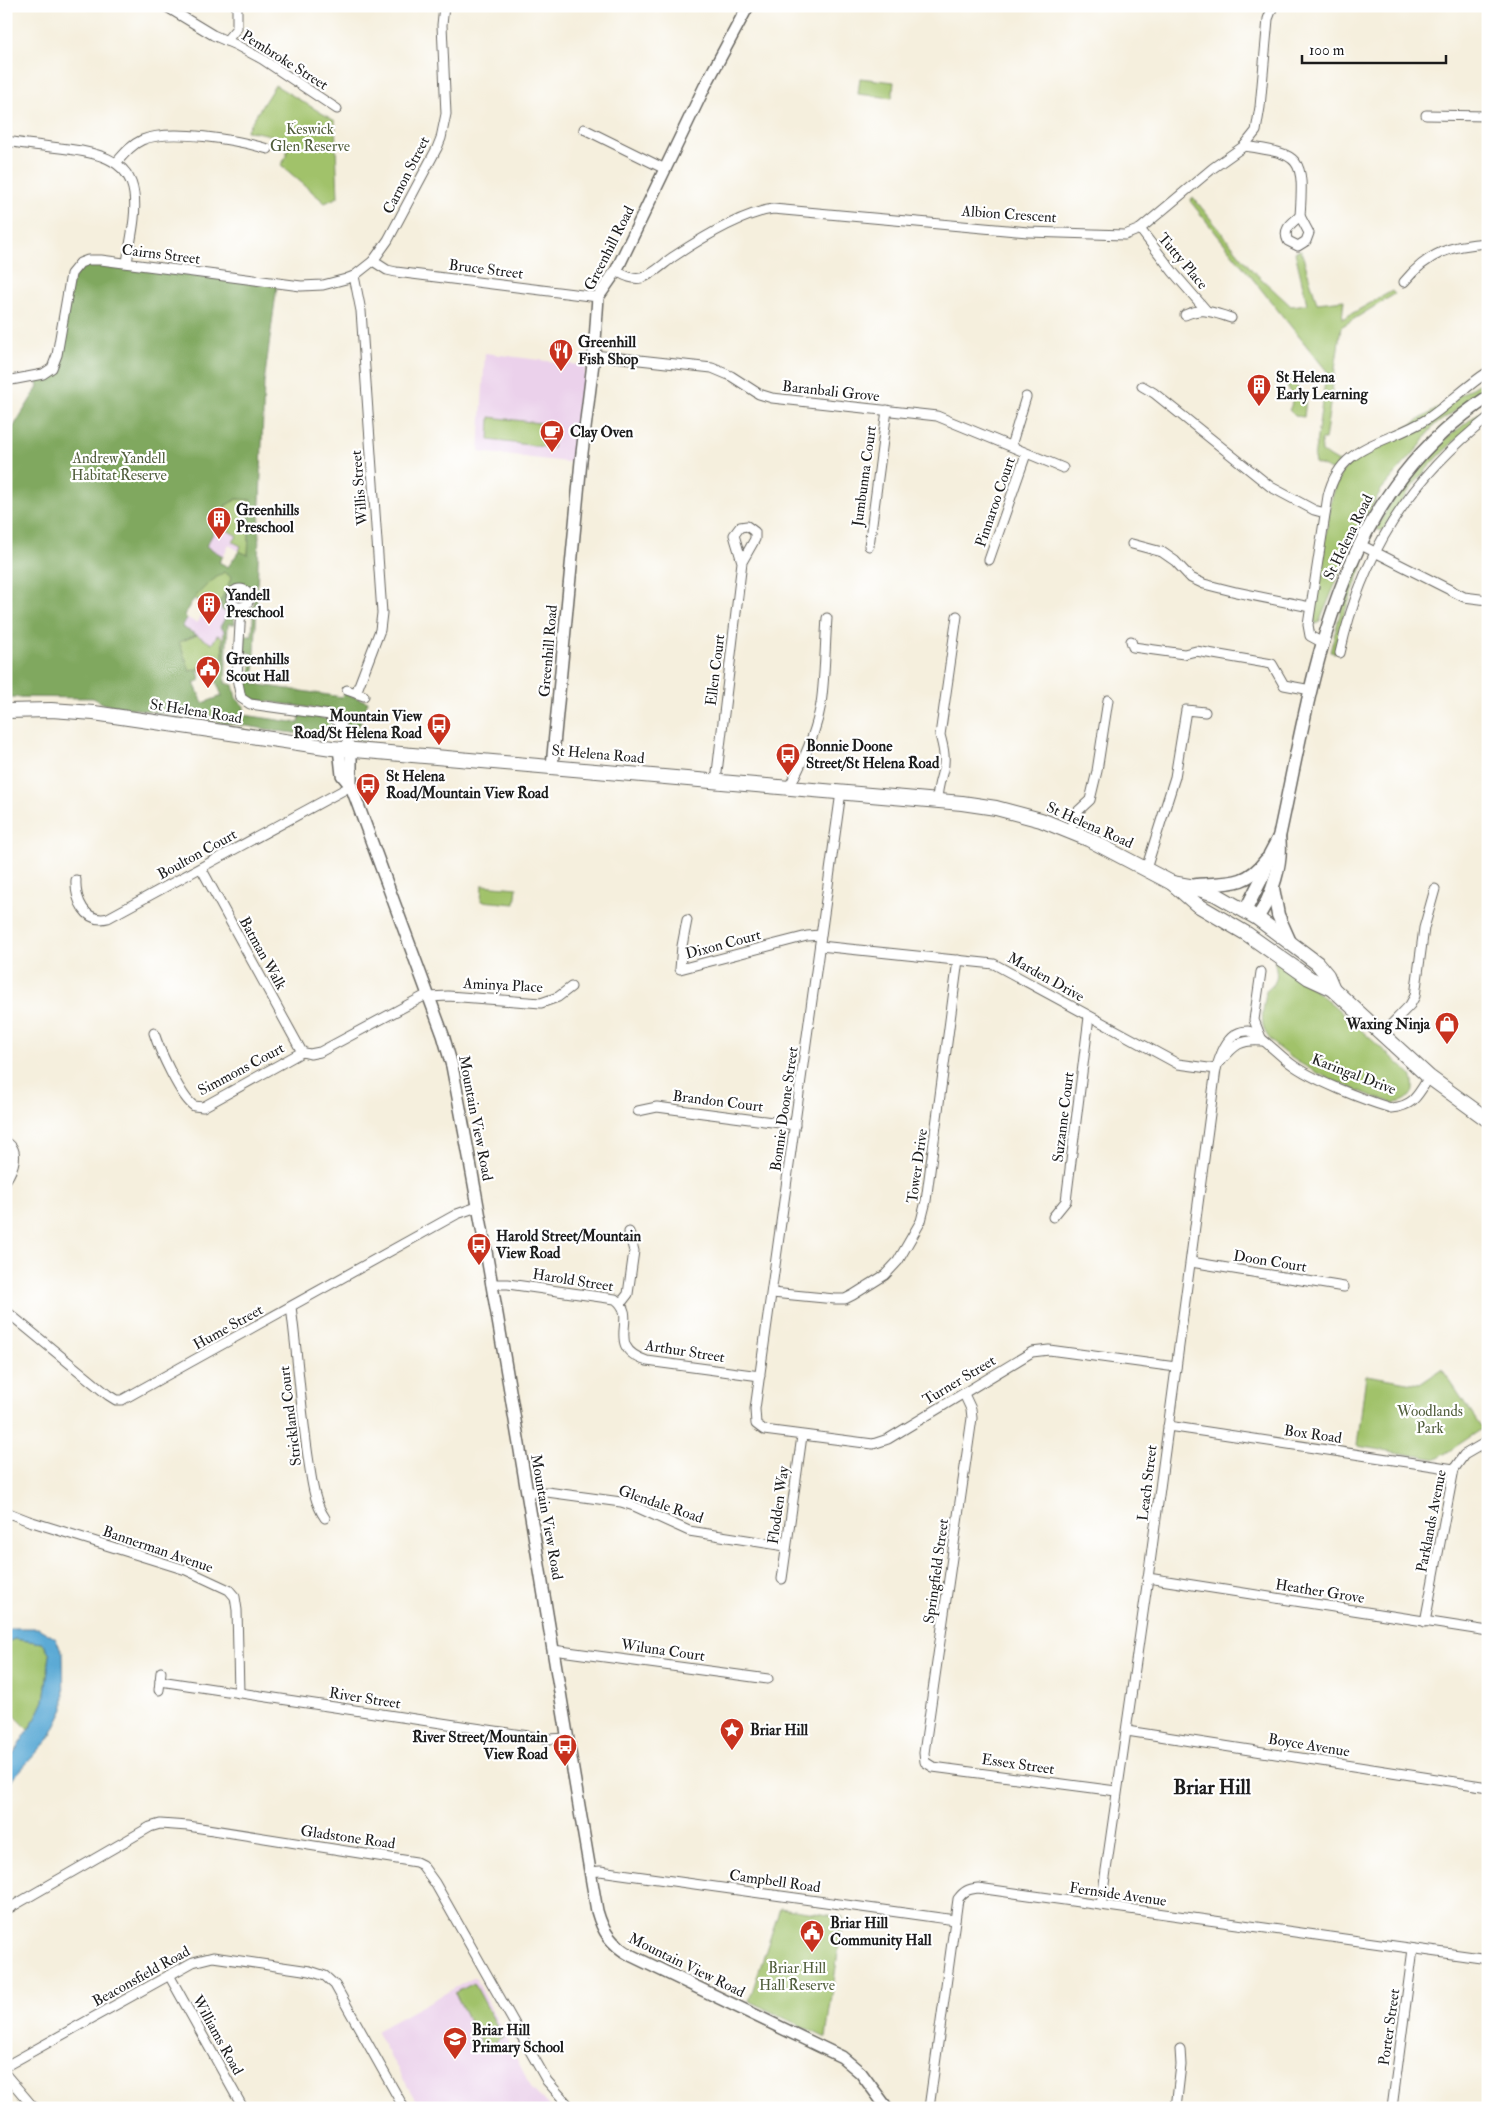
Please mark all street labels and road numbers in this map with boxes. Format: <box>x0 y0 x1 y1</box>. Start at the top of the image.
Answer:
street label: Pembroke Street <box>238 26 332 95</box>
street label: Carnon Street <box>379 133 434 217</box>
street label: Greenhill Road <box>580 202 639 294</box>
street label: Albion Crescent <box>960 202 1057 227</box>
street label: Tutty Place <box>1154 229 1212 293</box>
street label: Cairns Street <box>121 240 201 269</box>
street label: Bruce Street <box>448 256 524 283</box>
street label: Baranbali Grove <box>781 377 881 406</box>
street label: Jumbunna Court <box>848 424 882 529</box>
street label: Willis Street <box>347 449 372 527</box>
street label: Pinnaroo Court <box>971 455 1020 550</box>
street label: St Helena Road <box>1319 491 1378 583</box>
street label: Greenhill Road <box>535 604 562 698</box>
street label: Ellen Court <box>702 633 729 707</box>
street label: St Helena Road <box>148 695 244 728</box>
street label: St Helena Road <box>551 741 646 768</box>
street label: St Helena Road <box>1043 798 1137 853</box>
street label: Boulton Court <box>154 825 240 884</box>
street label: Batman Walk <box>235 913 290 993</box>
street label: Dixon Court <box>683 925 763 964</box>
street label: Marden Drive <box>1004 949 1088 1006</box>
street label: Aminya Place <box>462 974 543 997</box>
street label: Simmons Court <box>195 1039 288 1100</box>
street label: Bonnie Doone Street <box>766 1045 803 1173</box>
street label: Karingal Drive <box>1309 1050 1399 1099</box>
street label: Mountain View Road <box>454 1054 497 1183</box>
street label: Suzanne Court <box>1049 1071 1078 1163</box>
street label: Brandon Court <box>672 1087 764 1116</box>
street label: Tower Drive <box>903 1128 932 1204</box>
street label: Doon Court <box>1232 1246 1308 1277</box>
street label: Harold Street <box>531 1265 615 1296</box>
street label: Hume Street <box>190 1300 267 1354</box>
street label: Arthur Street <box>643 1336 726 1367</box>
street label: Turner Street <box>919 1351 999 1410</box>
street label: Strickland Court <box>275 1365 306 1467</box>
street label: Box Road <box>1283 1421 1344 1448</box>
street label: Leach Street <box>1133 1444 1162 1522</box>
street label: Mountain View Road <box>526 1453 567 1582</box>
street label: Flodden Way <box>764 1464 793 1545</box>
street label: Parklands Avenue <box>1412 1468 1451 1574</box>
street label: Glendale Road <box>616 1481 706 1528</box>
street label: Springfield Street <box>920 1517 954 1625</box>
street label: Bannerman Avenue <box>100 1522 216 1577</box>
street label: Heather Grove <box>1274 1575 1366 1608</box>
street label: Wiluna Court <box>619 1635 706 1666</box>
street label: River Street <box>328 1683 402 1714</box>
street label: Boyce Avenue <box>1267 1730 1351 1761</box>
street label: Essex Street <box>980 1750 1056 1779</box>
street label: Gladstone Road <box>299 1821 397 1854</box>
street label: Campbell Road <box>728 1866 822 1898</box>
street label: Fernside Avenue <box>1068 1878 1168 1911</box>
street label: Mountain View Road <box>625 1929 749 2002</box>
street label: Beaconsfield Road <box>89 1942 194 2011</box>
street label: Porter Street <box>1375 1987 1404 2067</box>
street label: Williams Road <box>187 1991 248 2079</box>

